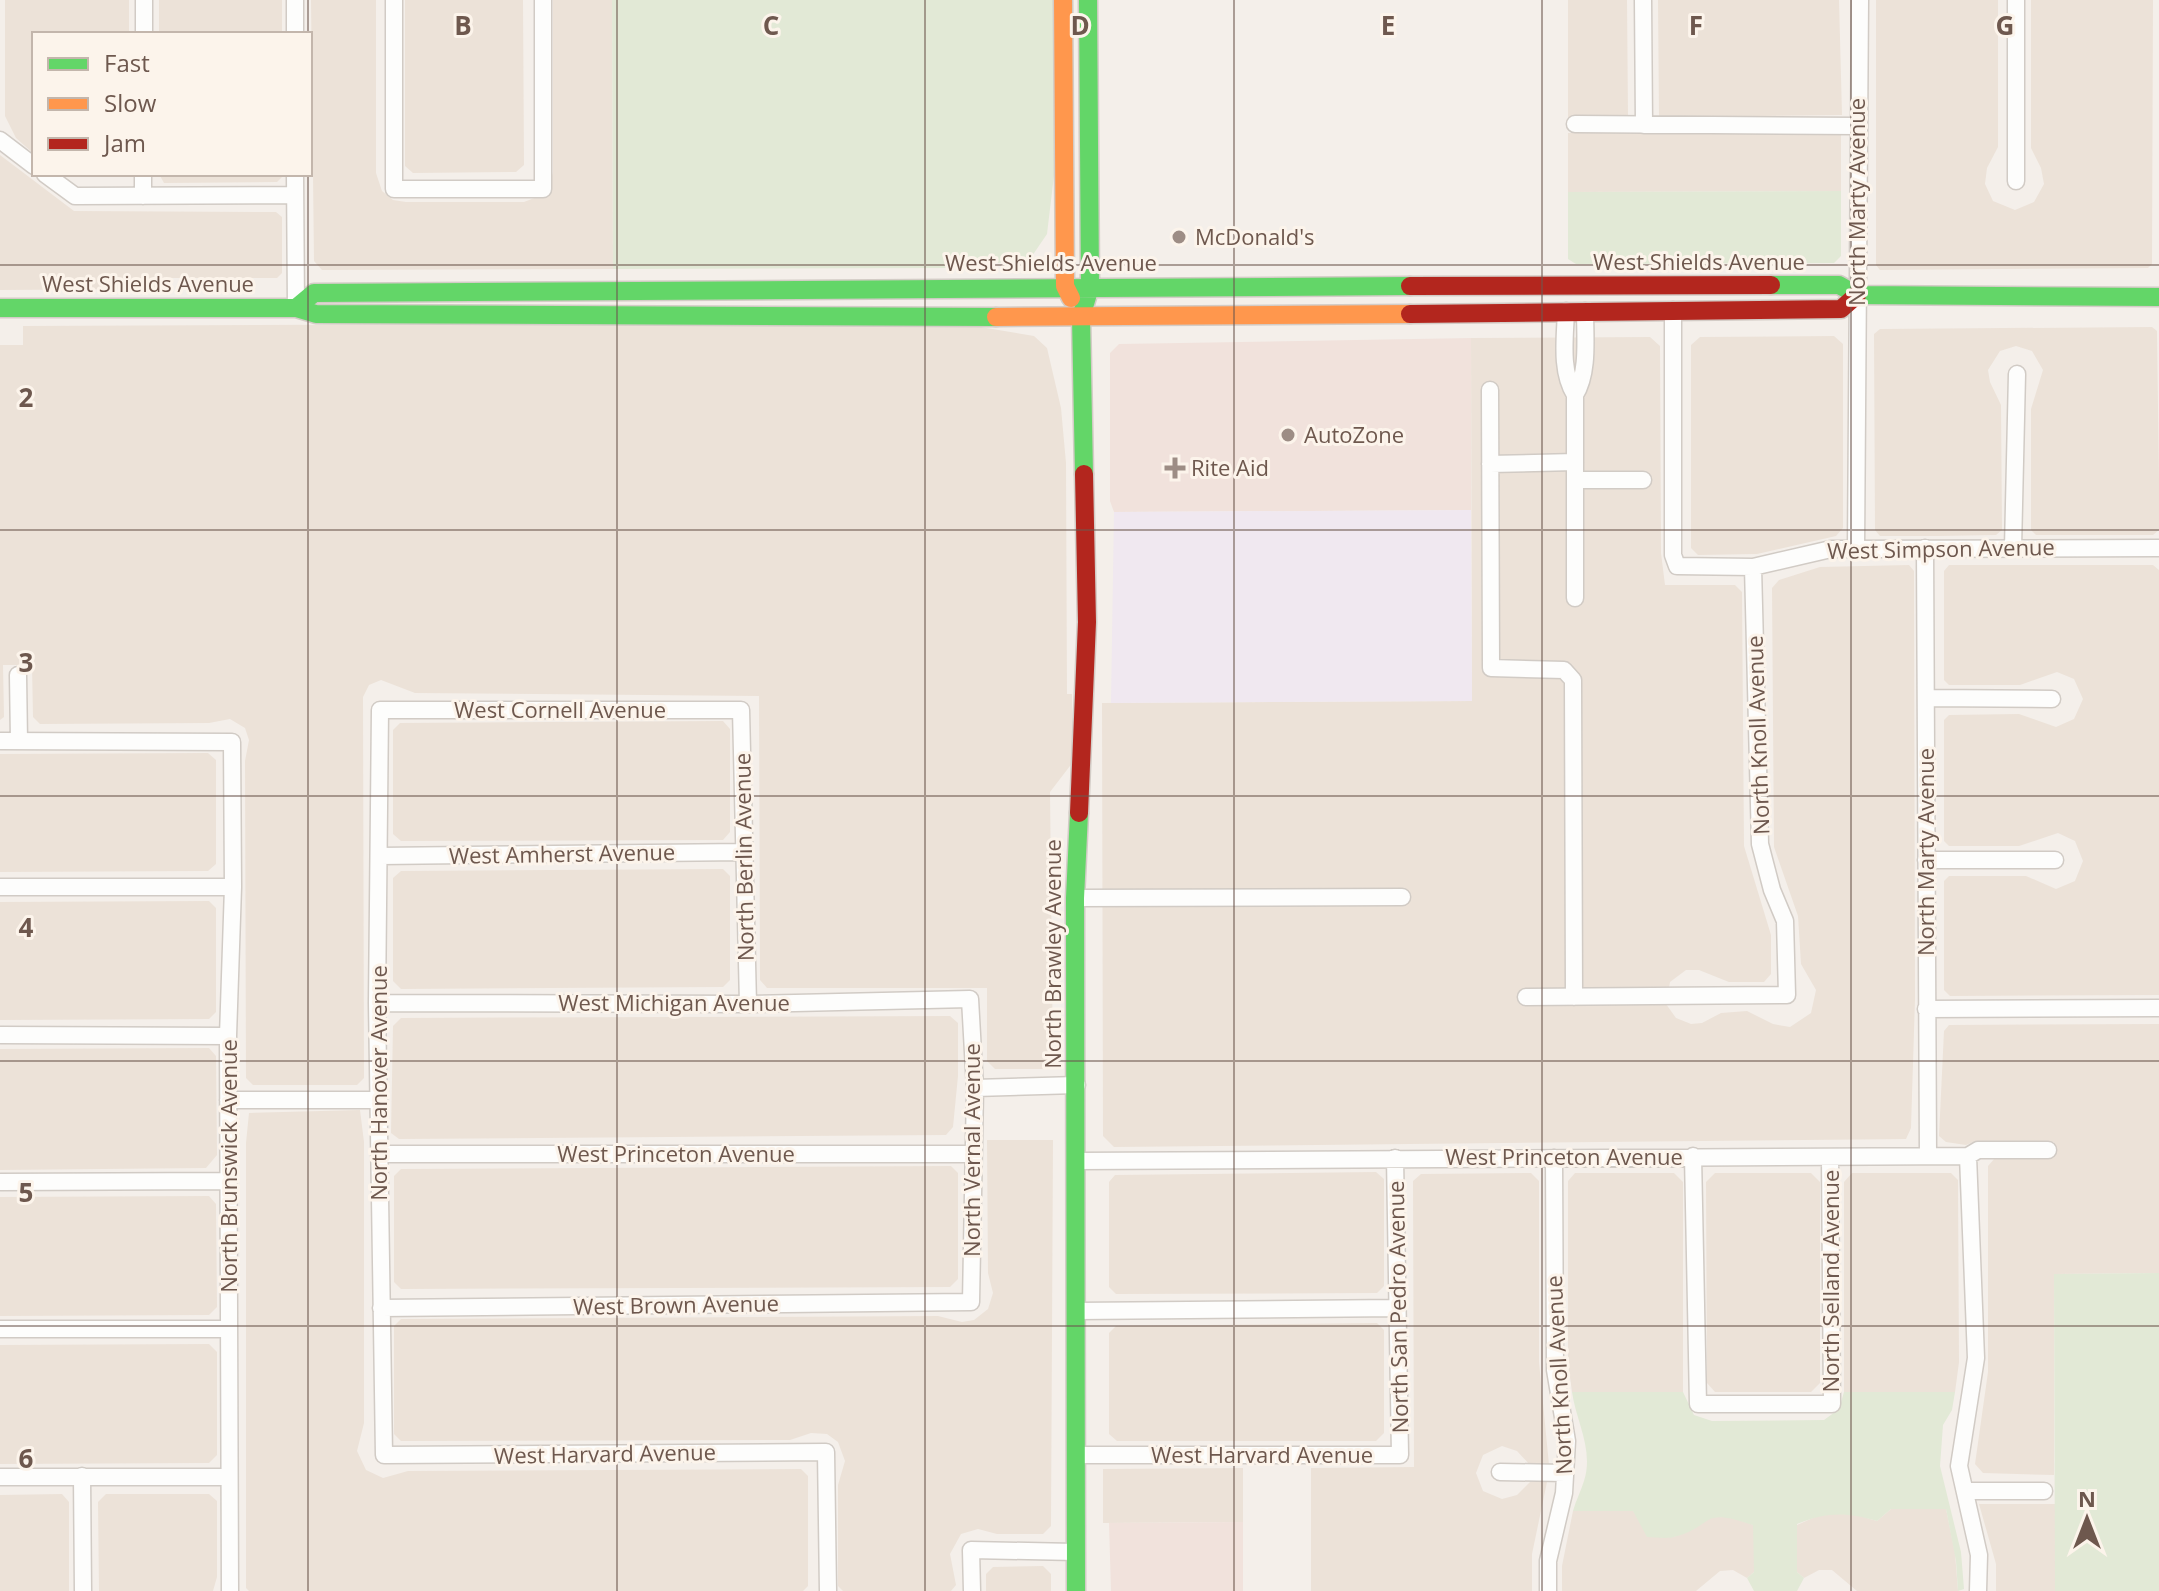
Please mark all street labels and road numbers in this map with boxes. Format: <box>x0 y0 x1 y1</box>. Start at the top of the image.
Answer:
street label: North Marty Avenue <box>1841 98 1871 306</box>
street label: West Shields Avenue <box>1593 246 1805 276</box>
street label: West Shields Avenue <box>945 247 1157 277</box>
street label: West Shields Avenue <box>42 268 254 298</box>
street label: West Simpson Avenue <box>1827 531 2055 565</box>
street label: North Knoll Avenue <box>1739 635 1775 835</box>
street label: West Cornell Avenue <box>454 694 666 724</box>
street label: North Marty Avenue <box>1910 748 1940 956</box>
street label: North Berlin Avenue <box>726 753 760 961</box>
street label: West Amherst Avenue <box>449 836 675 870</box>
street label: North Brawley Avenue <box>1037 839 1067 1069</box>
street label: North Hanover Avenue <box>363 965 393 1201</box>
street label: West Michigan Avenue <box>558 987 790 1017</box>
street label: North Brunswick Avenue <box>213 1039 243 1293</box>
street label: North Vernal Avenue <box>956 1043 986 1257</box>
street label: West Princeton Avenue <box>557 1138 795 1168</box>
street label: West Princeton Avenue <box>1445 1141 1683 1171</box>
street label: North Selland Avenue <box>1815 1170 1845 1392</box>
street label: North San Pedro Avenue <box>1380 1180 1414 1434</box>
street label: North Knoll Avenue <box>1538 1275 1578 1475</box>
street label: West Brown Avenue <box>573 1287 779 1321</box>
street label: West Harvard Avenue <box>494 1436 716 1470</box>
street label: West Harvard Avenue <box>1151 1439 1373 1469</box>

